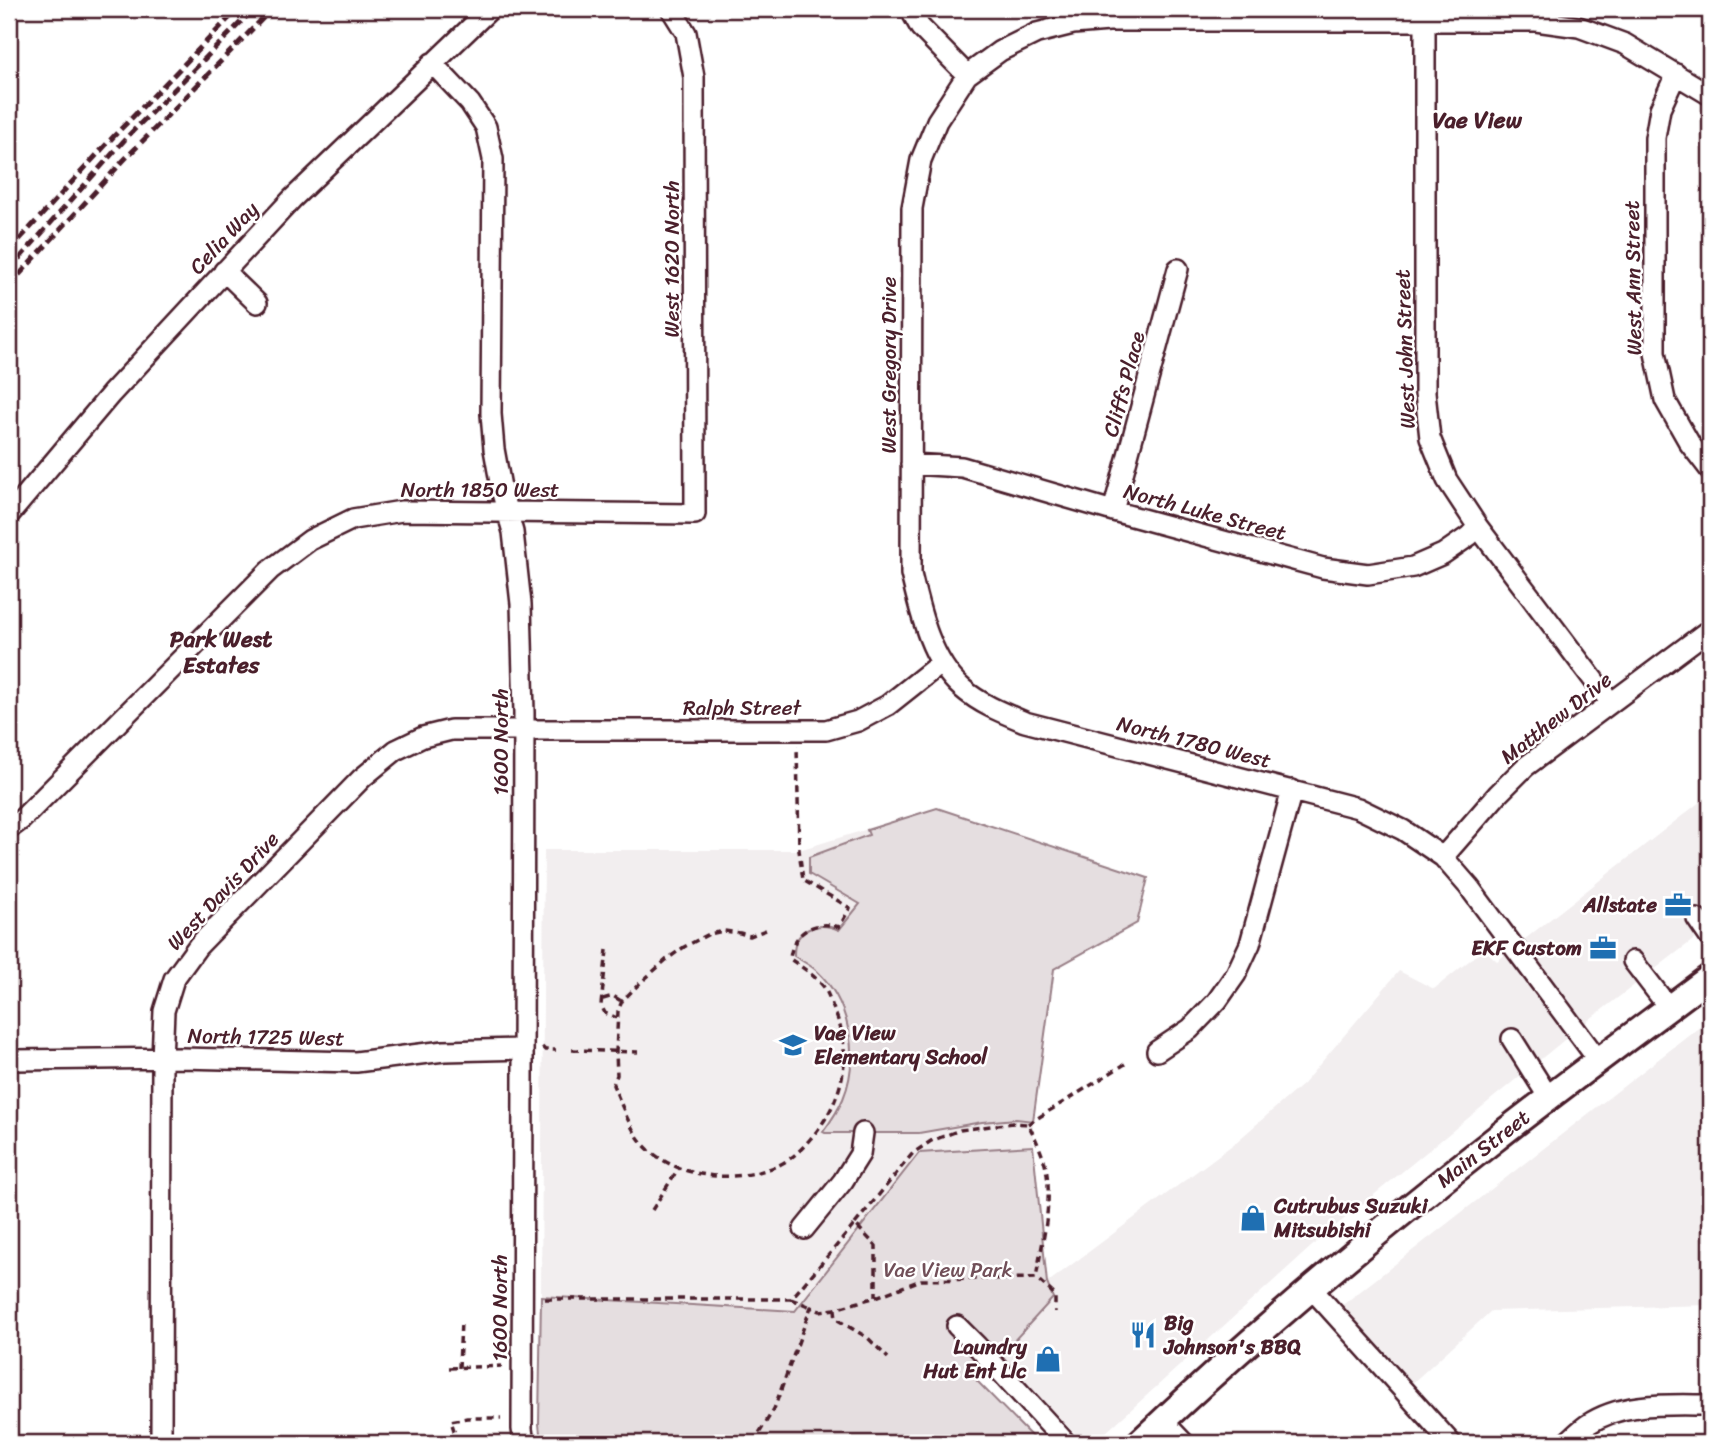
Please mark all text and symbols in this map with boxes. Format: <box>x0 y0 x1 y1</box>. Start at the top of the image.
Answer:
district label: Vae View <box>1432 100 1523 141</box>
street label: West 1620 North <box>653 180 691 338</box>
street label: Celia Way <box>180 192 269 284</box>
street label: West Ann Street <box>1613 200 1653 356</box>
street label: West John Street <box>1383 269 1427 429</box>
street label: West Gregory Drive <box>870 276 908 454</box>
street label: Cliffs Place <box>1092 327 1156 441</box>
street label: North 1850 West <box>401 471 559 509</box>
street label: North Luke Street <box>1119 472 1291 552</box>
district label: Park West Estates <box>170 619 272 686</box>
street label: Matthew Drive <box>1491 662 1621 774</box>
street label: 1600 North <box>482 689 520 795</box>
street label: Ralph Street <box>683 689 802 727</box>
street label: North 1780 West <box>1113 704 1275 780</box>
street label: West Davis Drive <box>157 822 289 960</box>
place label: Allstate <box>1582 886 1657 924</box>
office icon: Allstate <box>1663 890 1693 920</box>
place label: EKF Custom <box>1471 929 1582 967</box>
office icon: EKF Custom <box>1588 933 1618 963</box>
place label: Vae View Elementary School <box>814 1014 988 1076</box>
street label: North 1725 West <box>187 1017 345 1057</box>
school or university icon: Vae View Elementary School <box>778 1030 808 1060</box>
street label: Main Street <box>1428 1099 1539 1198</box>
place label: Cutrubus Suzuki Mitsubishi <box>1273 1187 1429 1249</box>
shop icon: Cutrubus Suzuki Mitsubishi <box>1238 1203 1268 1233</box>
park label: Vae View Park <box>883 1251 1013 1289</box>
street label: 1600 North <box>481 1255 519 1361</box>
place label: Big Johnson's BBQ <box>1163 1304 1301 1366</box>
restaurant icon: Big Johnson's BBQ <box>1128 1320 1158 1350</box>
place label: Laundry Hut Ent Llc <box>922 1328 1028 1390</box>
shop icon: Laundry Hut Ent Llc <box>1033 1344 1063 1374</box>

